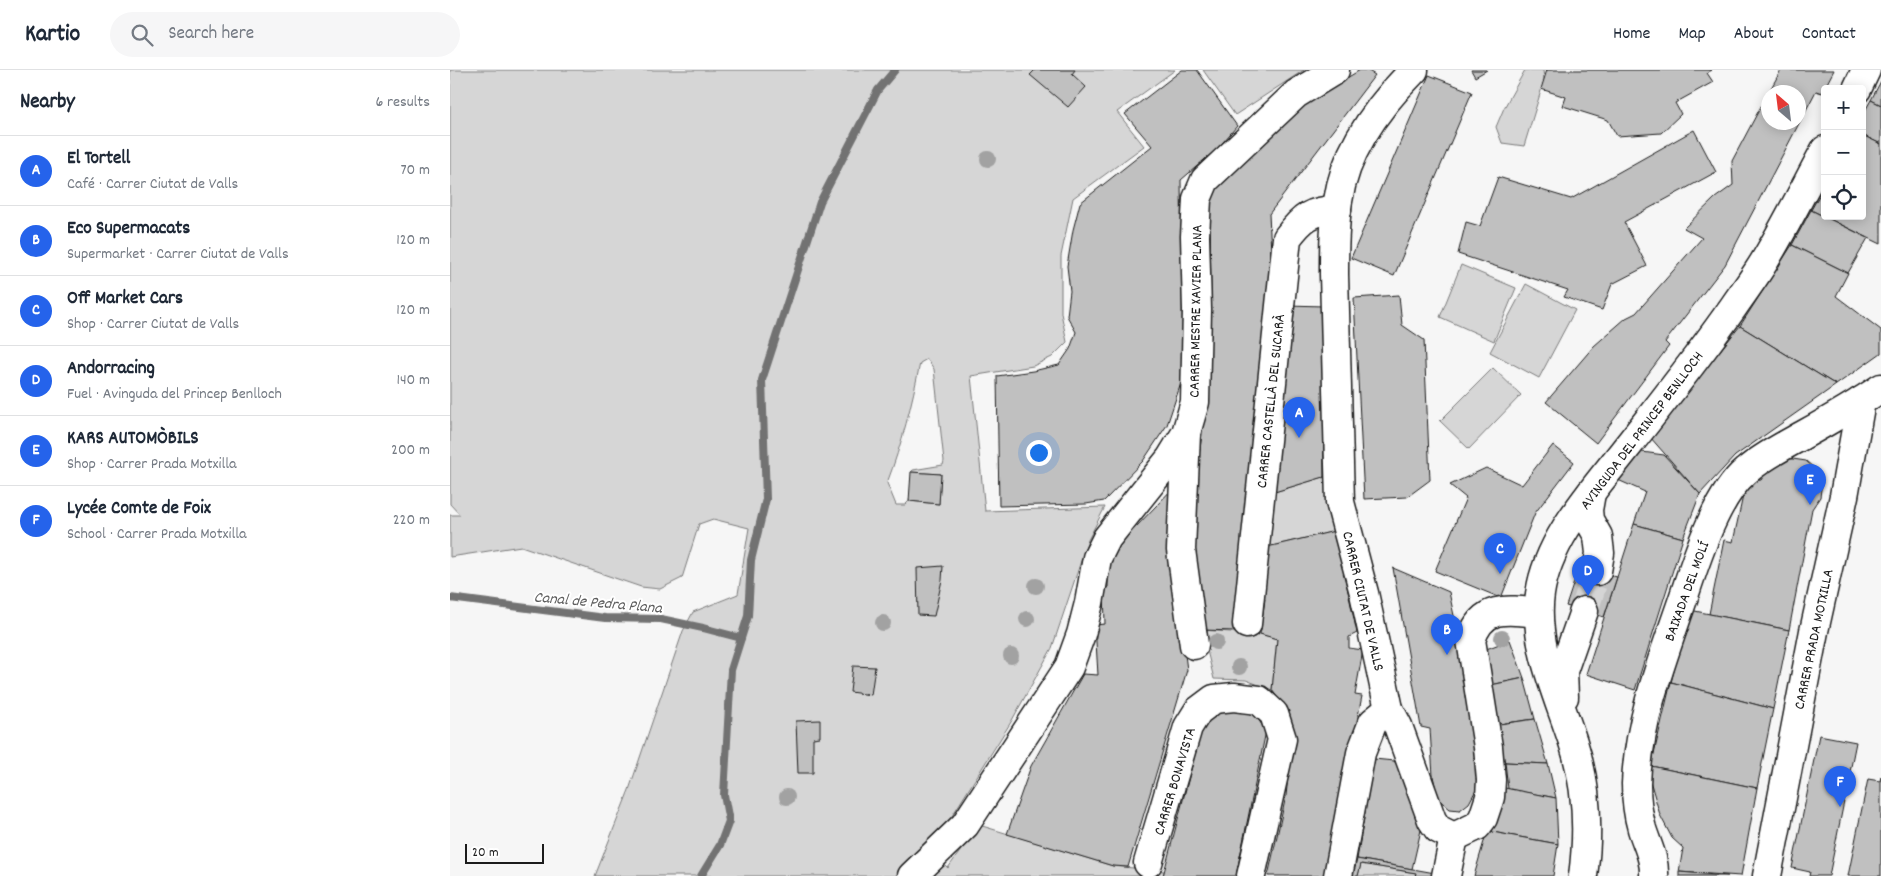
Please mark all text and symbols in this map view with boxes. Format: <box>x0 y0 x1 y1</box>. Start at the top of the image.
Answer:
search box <box>110 12 460 57</box>
text: Kartio <box>25 18 80 52</box>
icon: search <box>128 21 156 49</box>
text: Search here <box>168 21 254 48</box>
text: Home <box>1613 22 1650 47</box>
text: Map <box>1678 22 1706 47</box>
text: About <box>1734 22 1774 47</box>
text: Contact <box>1802 22 1856 47</box>
north arrow <box>1761 85 1806 130</box>
map controls <box>1821 85 1866 220</box>
button: + <box>1821 85 1866 130</box>
text: Nearby <box>20 88 75 118</box>
text: 6 results <box>375 91 430 114</box>
button: − <box>1821 130 1866 175</box>
text: El Tortell <box>67 146 130 173</box>
text: A <box>32 159 40 182</box>
text: 70 m <box>400 159 430 182</box>
text: Café · Carrer Ciutat de Valls <box>67 173 238 196</box>
button: locate <box>1821 175 1866 220</box>
text: Eco Supermacats <box>67 216 190 243</box>
street label: CARRER MESTRE XAVIER PLANA <box>1184 224 1210 398</box>
text: B <box>32 229 40 252</box>
text: 120 m <box>396 229 430 252</box>
text: Supermarket · Carrer Ciutat de Valls <box>67 243 289 266</box>
text: Off Market Cars <box>67 286 183 313</box>
text: C <box>32 299 40 322</box>
text: 120 m <box>396 299 430 322</box>
text: Shop · Carrer Ciutat de Valls <box>67 313 239 336</box>
street label: CARRER CASTELLÀ DEL SUCARÀ <box>1252 313 1292 489</box>
street label: AVINGUDA DEL PRINCEP BENLLOCH <box>1576 347 1710 515</box>
text: Andorracing <box>67 356 155 383</box>
text: D <box>32 369 40 392</box>
text: 140 m <box>396 369 430 392</box>
text: Fuel · Avinguda del Princep Benlloch <box>67 383 282 406</box>
pin: A <box>1283 397 1315 438</box>
text: KARS AUTOMÒBILS <box>67 426 199 453</box>
text: E <box>32 439 40 462</box>
text: 200 m <box>391 439 430 462</box>
your location <box>1026 440 1052 466</box>
text: Shop · Carrer Prada Motxilla <box>67 453 237 476</box>
pin: E <box>1794 464 1826 505</box>
text: Lycée Comte de Foix <box>67 496 211 523</box>
text: F <box>32 509 40 532</box>
text: 220 m <box>393 509 430 532</box>
text: School · Carrer Prada Motxilla <box>67 523 247 546</box>
street label: CARRER CIUTAT DE VALLS <box>1335 529 1389 674</box>
pin: C <box>1484 533 1516 574</box>
street label: BAIXADA DEL MOLÍ <box>1660 538 1716 645</box>
pin: D <box>1572 555 1604 596</box>
street label: CARRER PRADA MOTXILLA <box>1789 567 1841 712</box>
water label: Canal de Pedra Plana <box>533 586 664 621</box>
pin: B <box>1431 614 1463 655</box>
street label: CARRER BONAVISTA <box>1149 725 1203 838</box>
pin: F <box>1824 766 1856 807</box>
scale bar <box>465 841 544 864</box>
text: 20 m <box>472 843 499 863</box>

